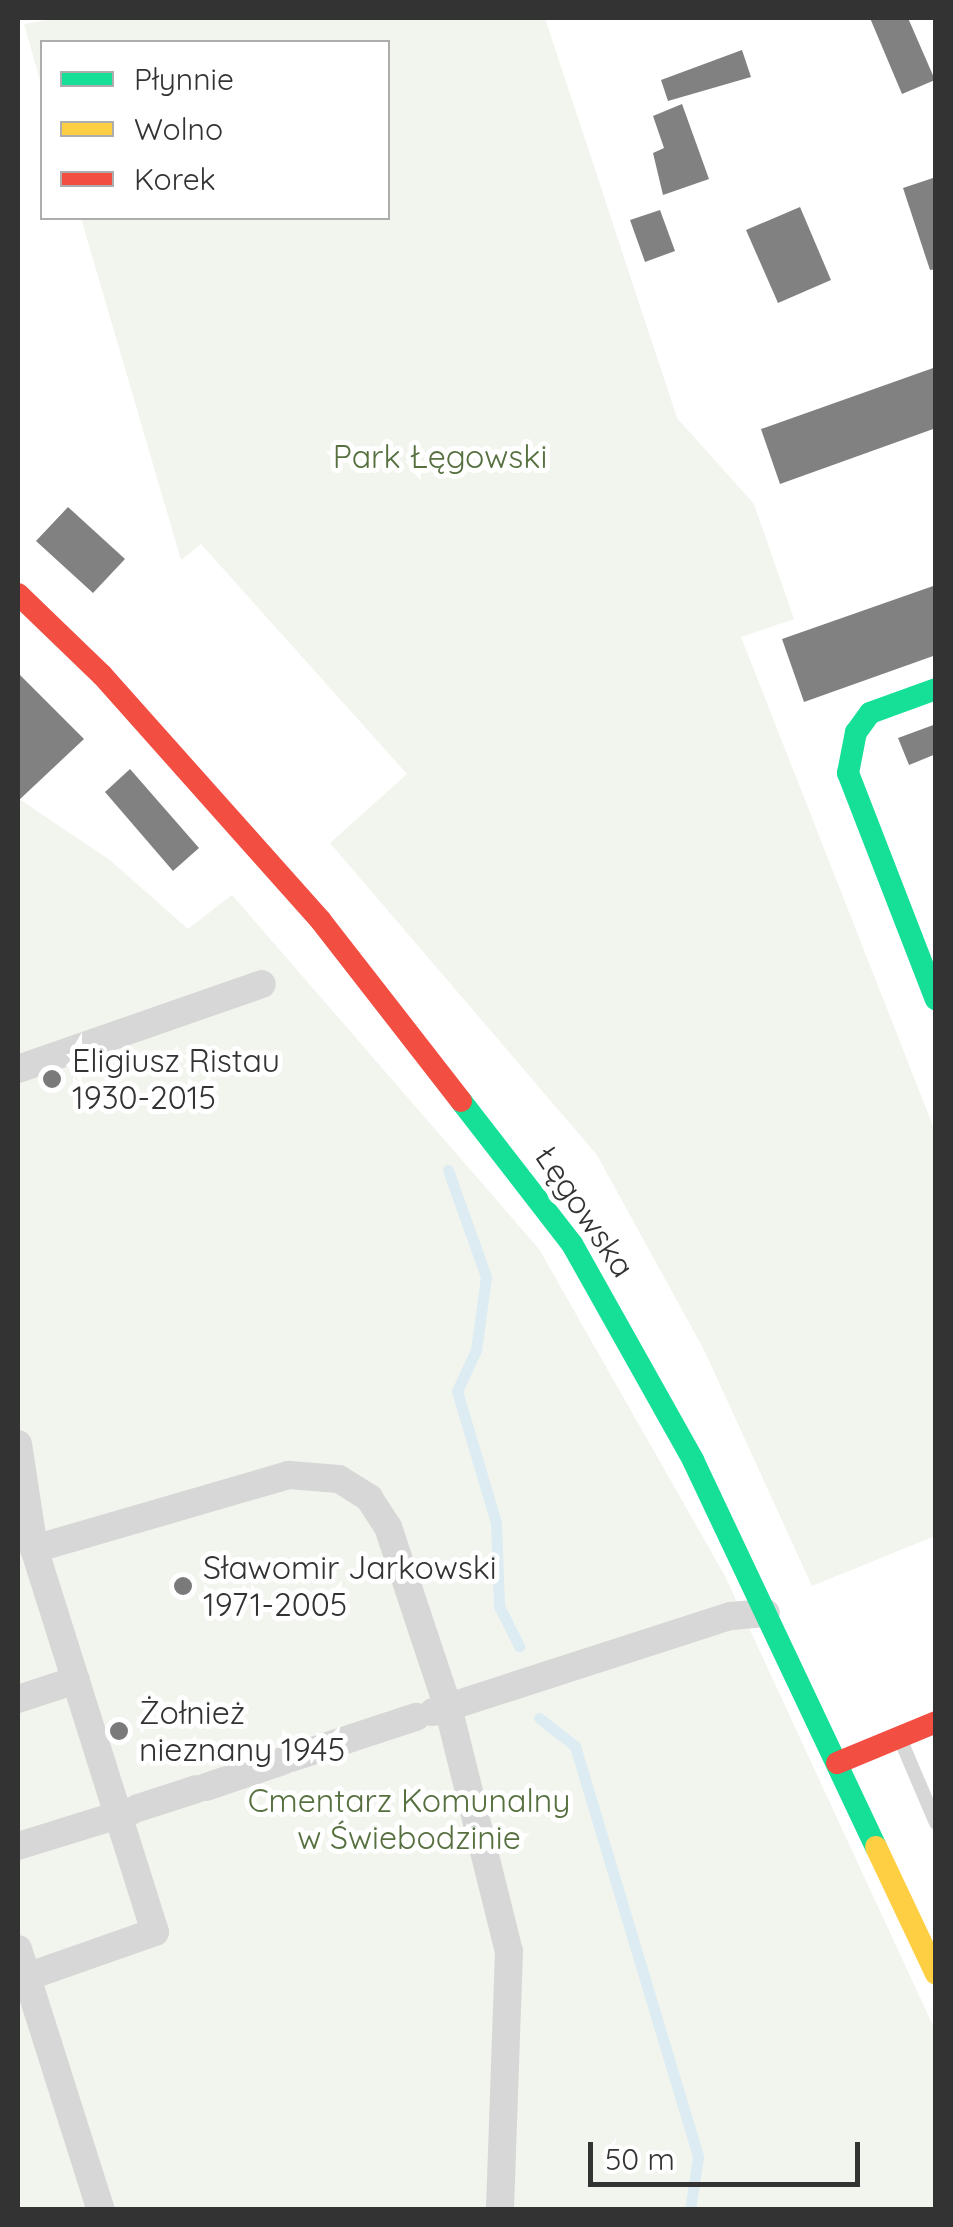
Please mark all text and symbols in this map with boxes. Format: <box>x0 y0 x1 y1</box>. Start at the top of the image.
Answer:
legend <box>40 40 390 220</box>
text: Płynnie <box>134 60 234 98</box>
text: Wolno <box>134 110 223 148</box>
text: Korek <box>134 160 216 198</box>
park label: Park Łęgowski <box>333 437 547 475</box>
place label: Eligiusz Ristau 1930-2015 <box>72 1042 280 1117</box>
marker: Eligiusz Ristau 1930-2015 <box>41 1068 63 1090</box>
street label: Łęgowska <box>527 1138 643 1284</box>
place label: Sławomir Jarkowski 1971-2005 <box>203 1549 497 1624</box>
marker: Sławomir Jarkowski 1971-2005 <box>172 1575 194 1597</box>
place label: Żołnież nieznany 1945 <box>139 1694 345 1769</box>
marker: Żołnież nieznany 1945 <box>108 1720 130 1742</box>
park label: Cmentarz Komunalny w Świebodzinie <box>248 1782 570 1857</box>
scale bar <box>593 2122 866 2184</box>
text: 50 m <box>605 2140 675 2178</box>

